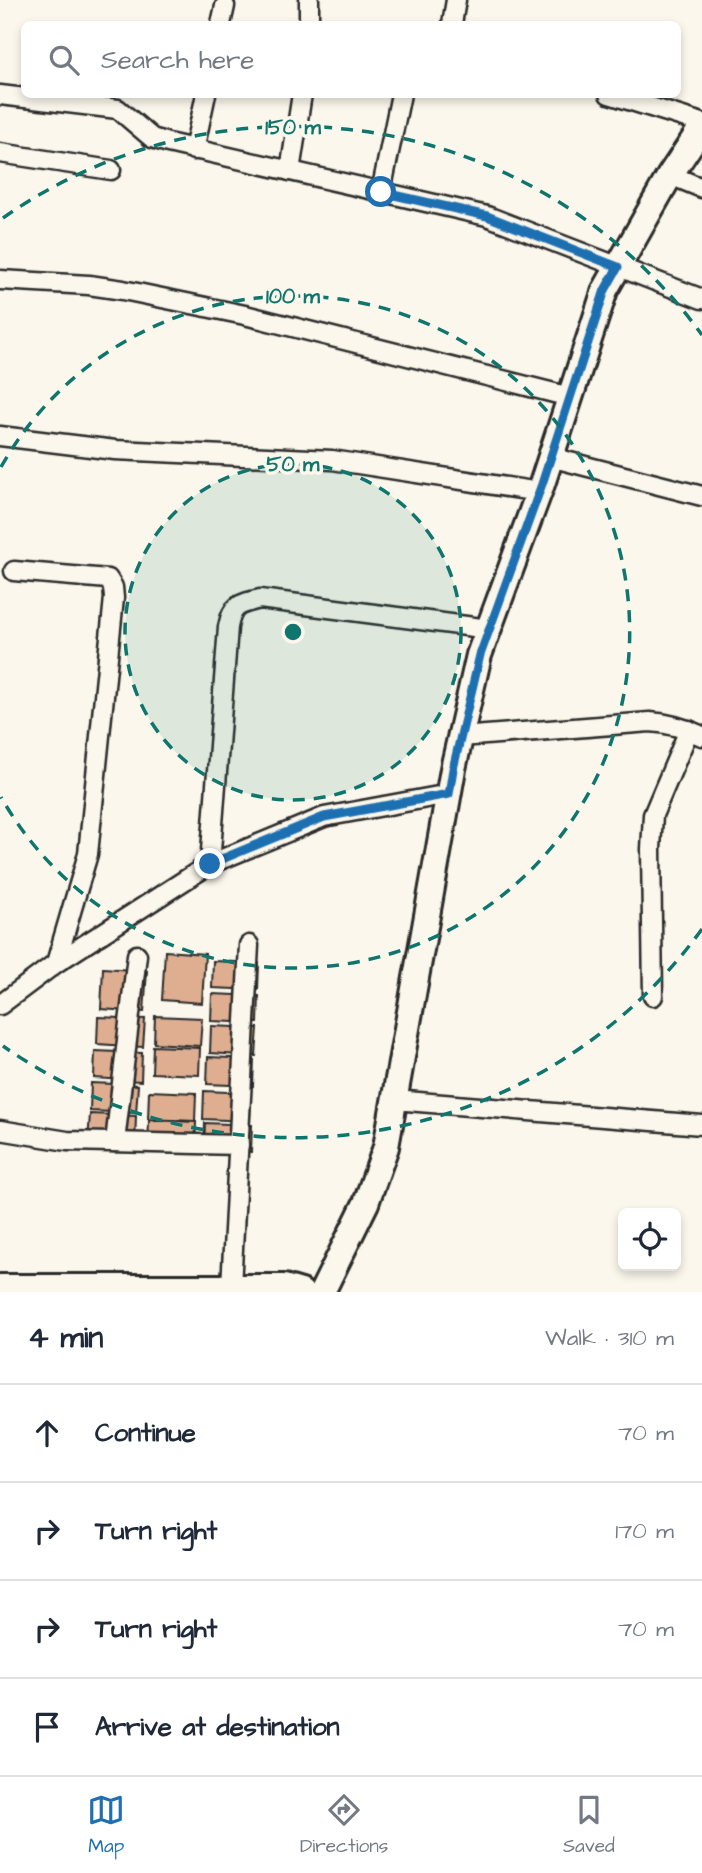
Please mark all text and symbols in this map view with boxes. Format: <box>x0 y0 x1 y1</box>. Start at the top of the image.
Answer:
search box <box>21 21 681 98</box>
icon: search <box>45 41 83 79</box>
text: Search here <box>101 42 254 78</box>
text: 150 m <box>265 113 321 142</box>
route start <box>365 176 396 207</box>
text: 100 m <box>266 282 321 311</box>
text: 50 m <box>267 450 320 479</box>
centre of rings <box>281 620 305 644</box>
route end <box>194 848 225 879</box>
map controls <box>618 1208 681 1271</box>
button: locate <box>618 1208 681 1271</box>
text: 4 min <box>28 1317 103 1359</box>
text: Walk · 310 m <box>545 1322 674 1354</box>
icon: ahead <box>28 1414 66 1452</box>
text: Continue <box>95 1415 196 1451</box>
text: 70 m <box>618 1417 674 1449</box>
icon: right <box>28 1512 66 1550</box>
text: Turn right <box>95 1513 217 1549</box>
text: 170 m <box>615 1515 674 1547</box>
icon: right <box>28 1610 66 1648</box>
text: Turn right <box>95 1611 217 1647</box>
text: 70 m <box>618 1613 674 1645</box>
icon: arrive <box>28 1708 66 1746</box>
text: Arrive at destination <box>95 1709 340 1745</box>
tab: Map <box>87 1791 125 1860</box>
tab: Directions <box>300 1791 388 1860</box>
tab: Saved <box>563 1791 615 1860</box>

